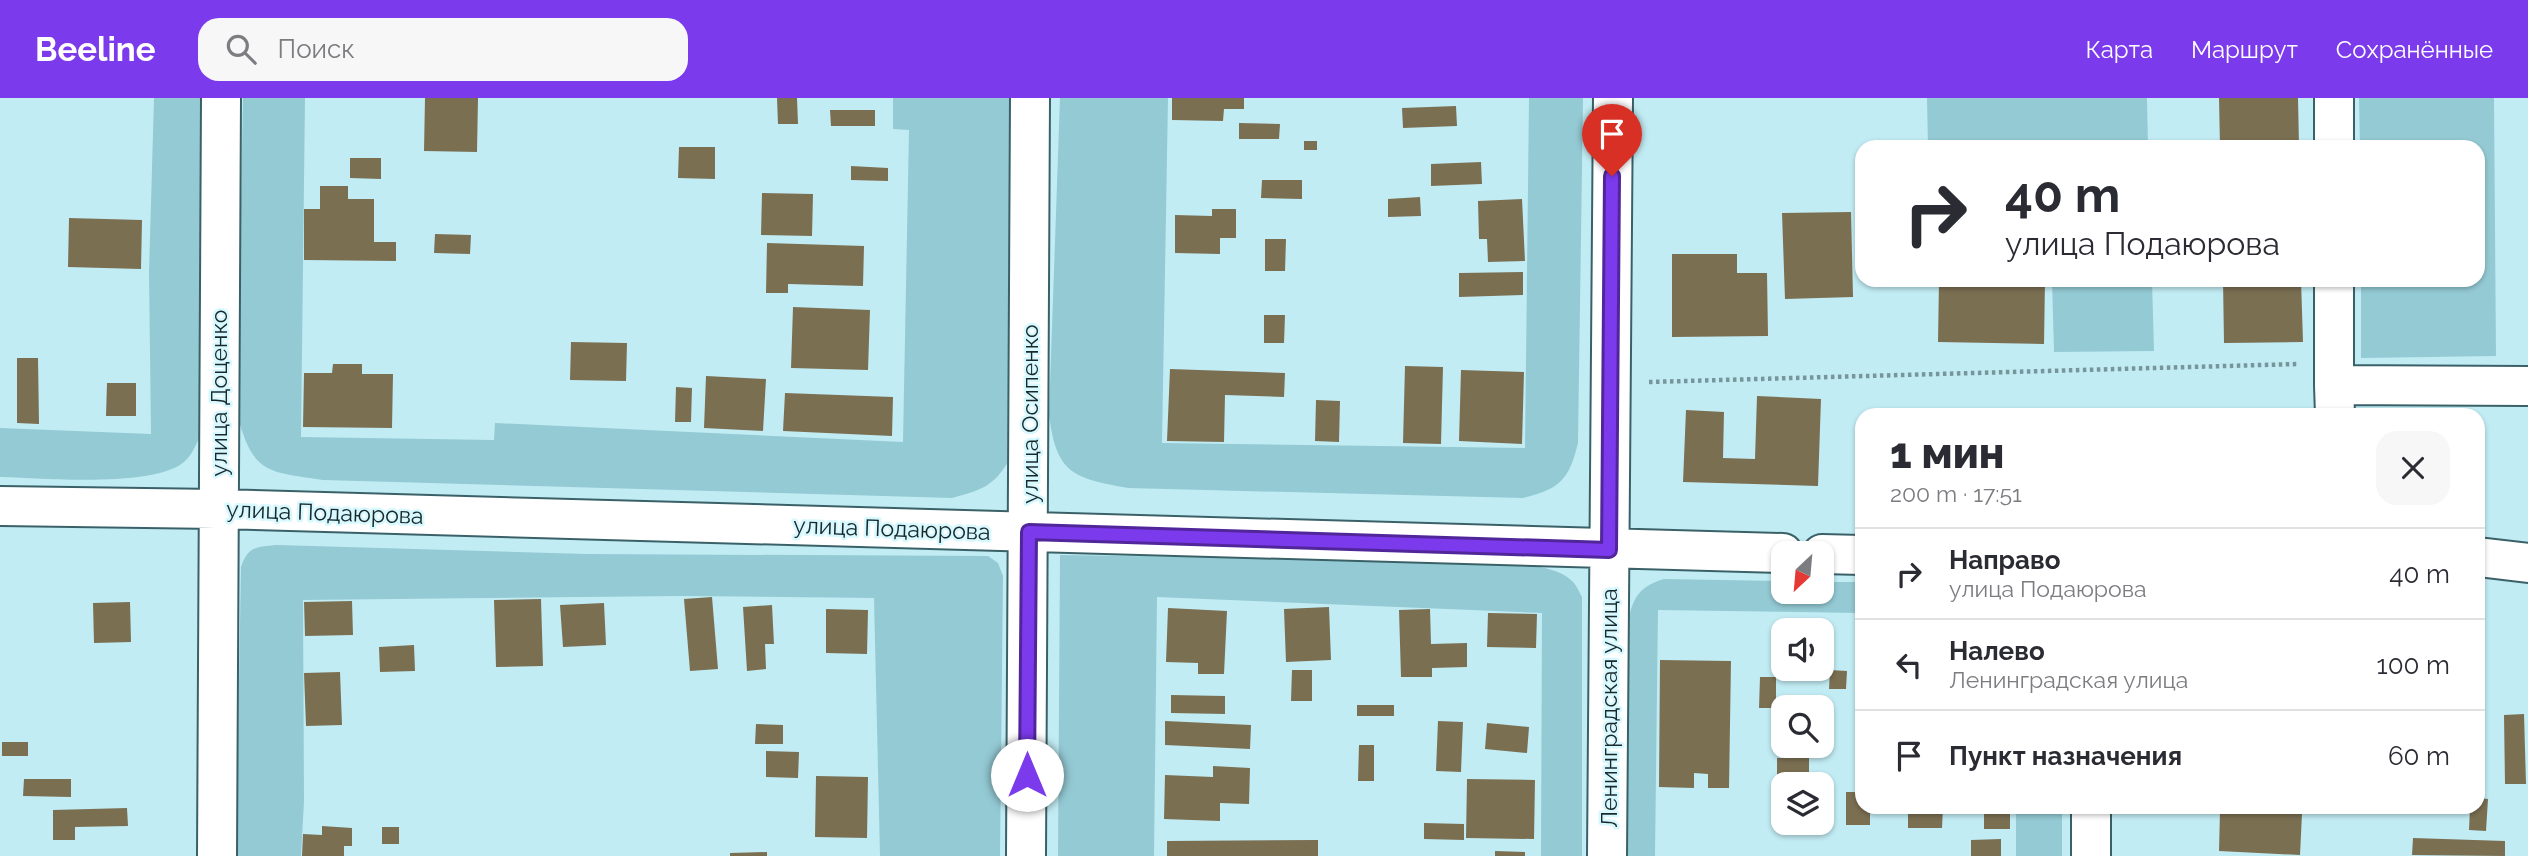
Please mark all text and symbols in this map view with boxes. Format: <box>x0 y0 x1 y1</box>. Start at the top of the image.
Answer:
search box <box>198 18 688 81</box>
text: Beeline <box>35 30 156 69</box>
icon: search <box>222 30 260 68</box>
text: Поиск <box>278 34 355 64</box>
text: Карта <box>2085 35 2153 64</box>
text: Маршрут <box>2191 35 2298 64</box>
text: Сохранённые <box>2336 35 2493 64</box>
pin <box>1582 104 1642 176</box>
icon: arrive <box>1593 115 1631 153</box>
text: 40 m <box>2005 166 2120 223</box>
icon: right <box>1890 168 1981 259</box>
text: улица Подаюрова <box>2005 225 2280 262</box>
street label: улица Доценко <box>205 309 232 477</box>
street label: улица Осипенко <box>1016 324 1043 504</box>
text: 1 мин <box>1890 429 2004 478</box>
button: close <box>2376 431 2450 505</box>
text: 200 m · 17:51 <box>1890 480 2022 507</box>
street label: улица Подаюрова <box>226 495 424 529</box>
street label: улица Подаюрова <box>793 511 991 545</box>
north arrow <box>1771 541 1834 604</box>
map controls <box>1771 541 1834 835</box>
text: Направо <box>1949 545 2060 575</box>
icon: right <box>1890 555 1928 593</box>
text: 40 m <box>2389 559 2450 589</box>
text: улица Подаюрова <box>1949 575 2147 602</box>
street label: Ленинградская улица <box>1595 588 1622 828</box>
button: sound <box>1771 618 1834 681</box>
text: Налево <box>1949 636 2045 666</box>
icon: left <box>1890 646 1928 684</box>
text: 100 m <box>2377 650 2450 680</box>
text: Ленинградская улица <box>1949 666 2188 693</box>
button: search <box>1771 695 1834 758</box>
icon: arrive <box>1890 737 1928 775</box>
position arrow <box>990 738 1064 812</box>
text: Пункт назначения <box>1949 741 2182 771</box>
text: 60 m <box>2388 741 2450 771</box>
button: layers <box>1771 772 1834 835</box>

